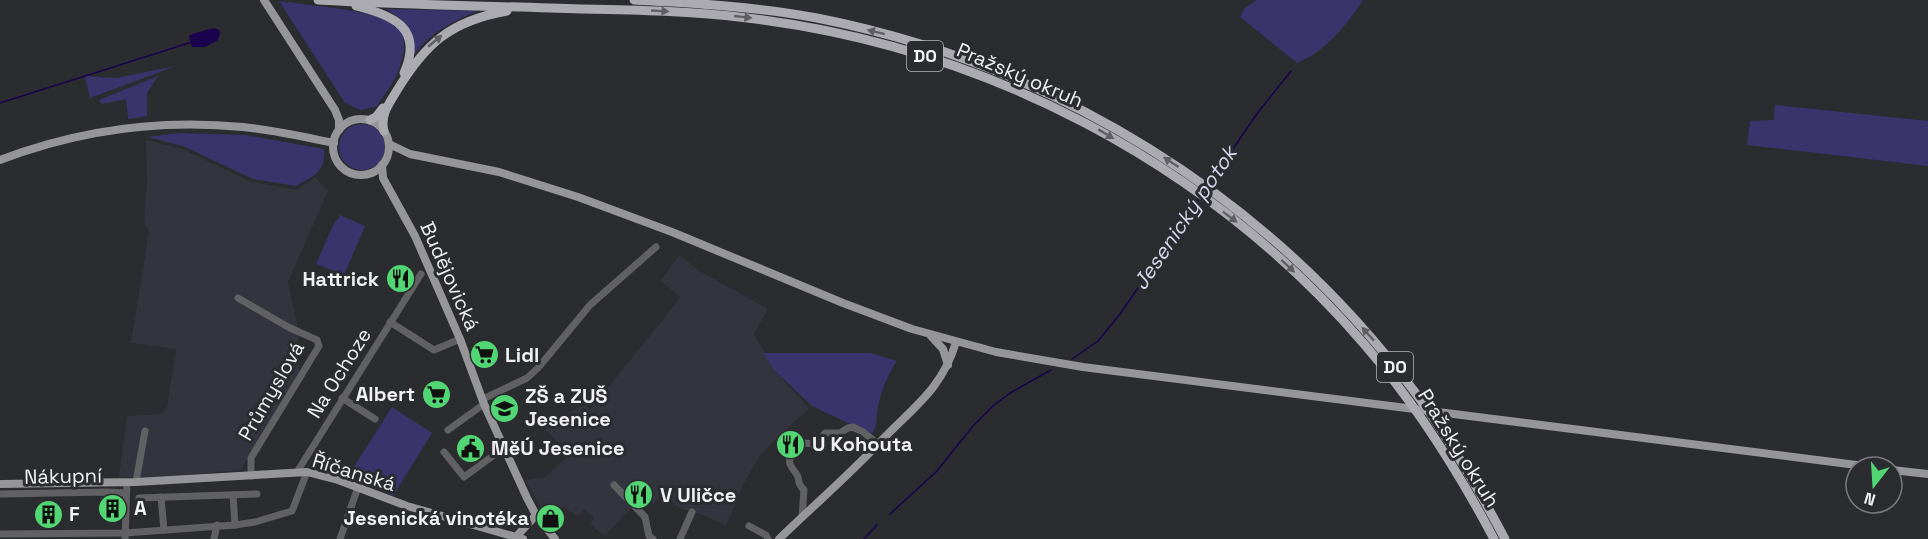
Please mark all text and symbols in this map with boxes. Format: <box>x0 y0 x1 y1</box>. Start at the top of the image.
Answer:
one-way arrow <box>651 7 670 16</box>
one-way arrow <box>734 13 753 22</box>
one-way arrow <box>867 26 886 36</box>
one-way arrow <box>427 34 443 47</box>
street label: Pražský okruh <box>953 37 1087 113</box>
road number: D0 <box>907 41 943 71</box>
one-way arrow <box>1098 129 1115 139</box>
water label: Jesenický potok <box>1127 138 1244 295</box>
one-way arrow <box>1163 157 1179 168</box>
one-way arrow <box>1222 210 1237 222</box>
street label: Budějovická <box>414 217 486 335</box>
one-way arrow <box>1280 259 1295 272</box>
restaurant icon: Hattrick <box>384 263 416 295</box>
place label: Hattrick <box>302 266 379 292</box>
street label: Na Ochoze <box>301 323 377 423</box>
one-way arrow <box>1361 326 1374 342</box>
street label: Průmyslová <box>232 337 310 445</box>
supermarket icon: Lidl <box>468 339 500 371</box>
place label: Lidl <box>505 342 539 368</box>
road number: D0 <box>1377 352 1413 382</box>
supermarket icon: Albert <box>420 378 452 410</box>
place label: Albert <box>356 381 415 407</box>
place label: ZŠ a ZUŠ Jesenice <box>525 383 611 432</box>
street label: Pražský okruh <box>1412 384 1506 512</box>
school or university icon: ZŠ a ZUŠ Jesenice <box>488 392 520 424</box>
restaurant icon: U Kohouta <box>775 428 807 460</box>
place label: U Kohouta <box>812 431 913 457</box>
public building icon: MěÚ Jesenice <box>454 432 486 464</box>
place label: MěÚ Jesenice <box>491 435 625 461</box>
street label: Říčanská <box>309 447 399 497</box>
north arrow <box>1844 455 1904 515</box>
street label: Nákupní <box>24 462 102 490</box>
restaurant icon: V Uličce <box>623 479 655 511</box>
place label: V Uličce <box>660 482 736 508</box>
text: N <box>1862 487 1878 510</box>
building icon: A <box>97 492 129 524</box>
place label: A <box>134 495 147 521</box>
building icon: F <box>32 498 64 530</box>
place label: F <box>69 501 80 527</box>
shop icon: Jesenická vinotéka <box>534 502 566 534</box>
place label: Jesenická vinotéka <box>343 505 529 531</box>

